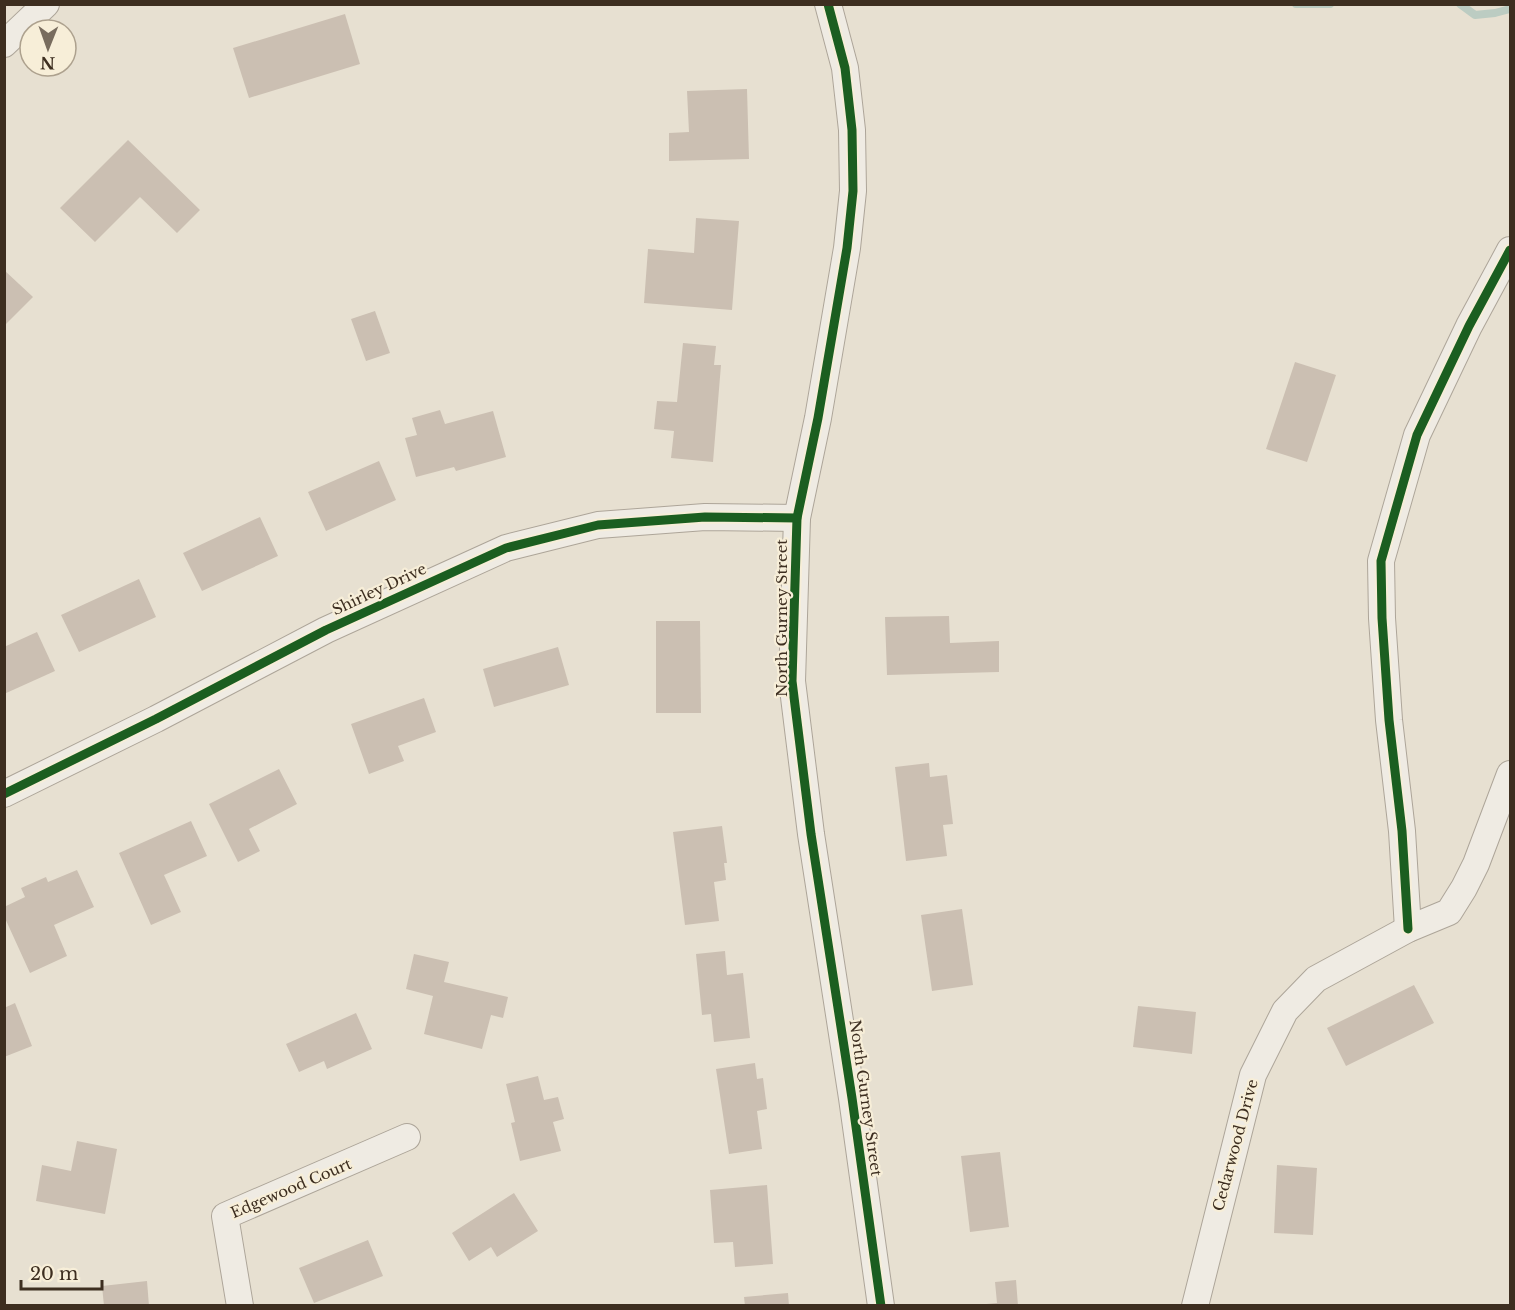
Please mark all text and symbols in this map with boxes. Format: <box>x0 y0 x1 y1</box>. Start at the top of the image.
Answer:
north arrow <box>18 18 78 78</box>
text: N <box>40 53 55 73</box>
street label: North Gurney Street <box>772 539 791 697</box>
street label: Shirley Drive <box>329 559 429 619</box>
street label: North Gurney Street <box>846 1019 886 1178</box>
street label: Cedarwood Drive <box>1208 1077 1262 1213</box>
street label: Edgewood Court <box>228 1154 355 1222</box>
scale bar <box>21 1253 102 1291</box>
text: 20 m <box>30 1263 78 1285</box>

